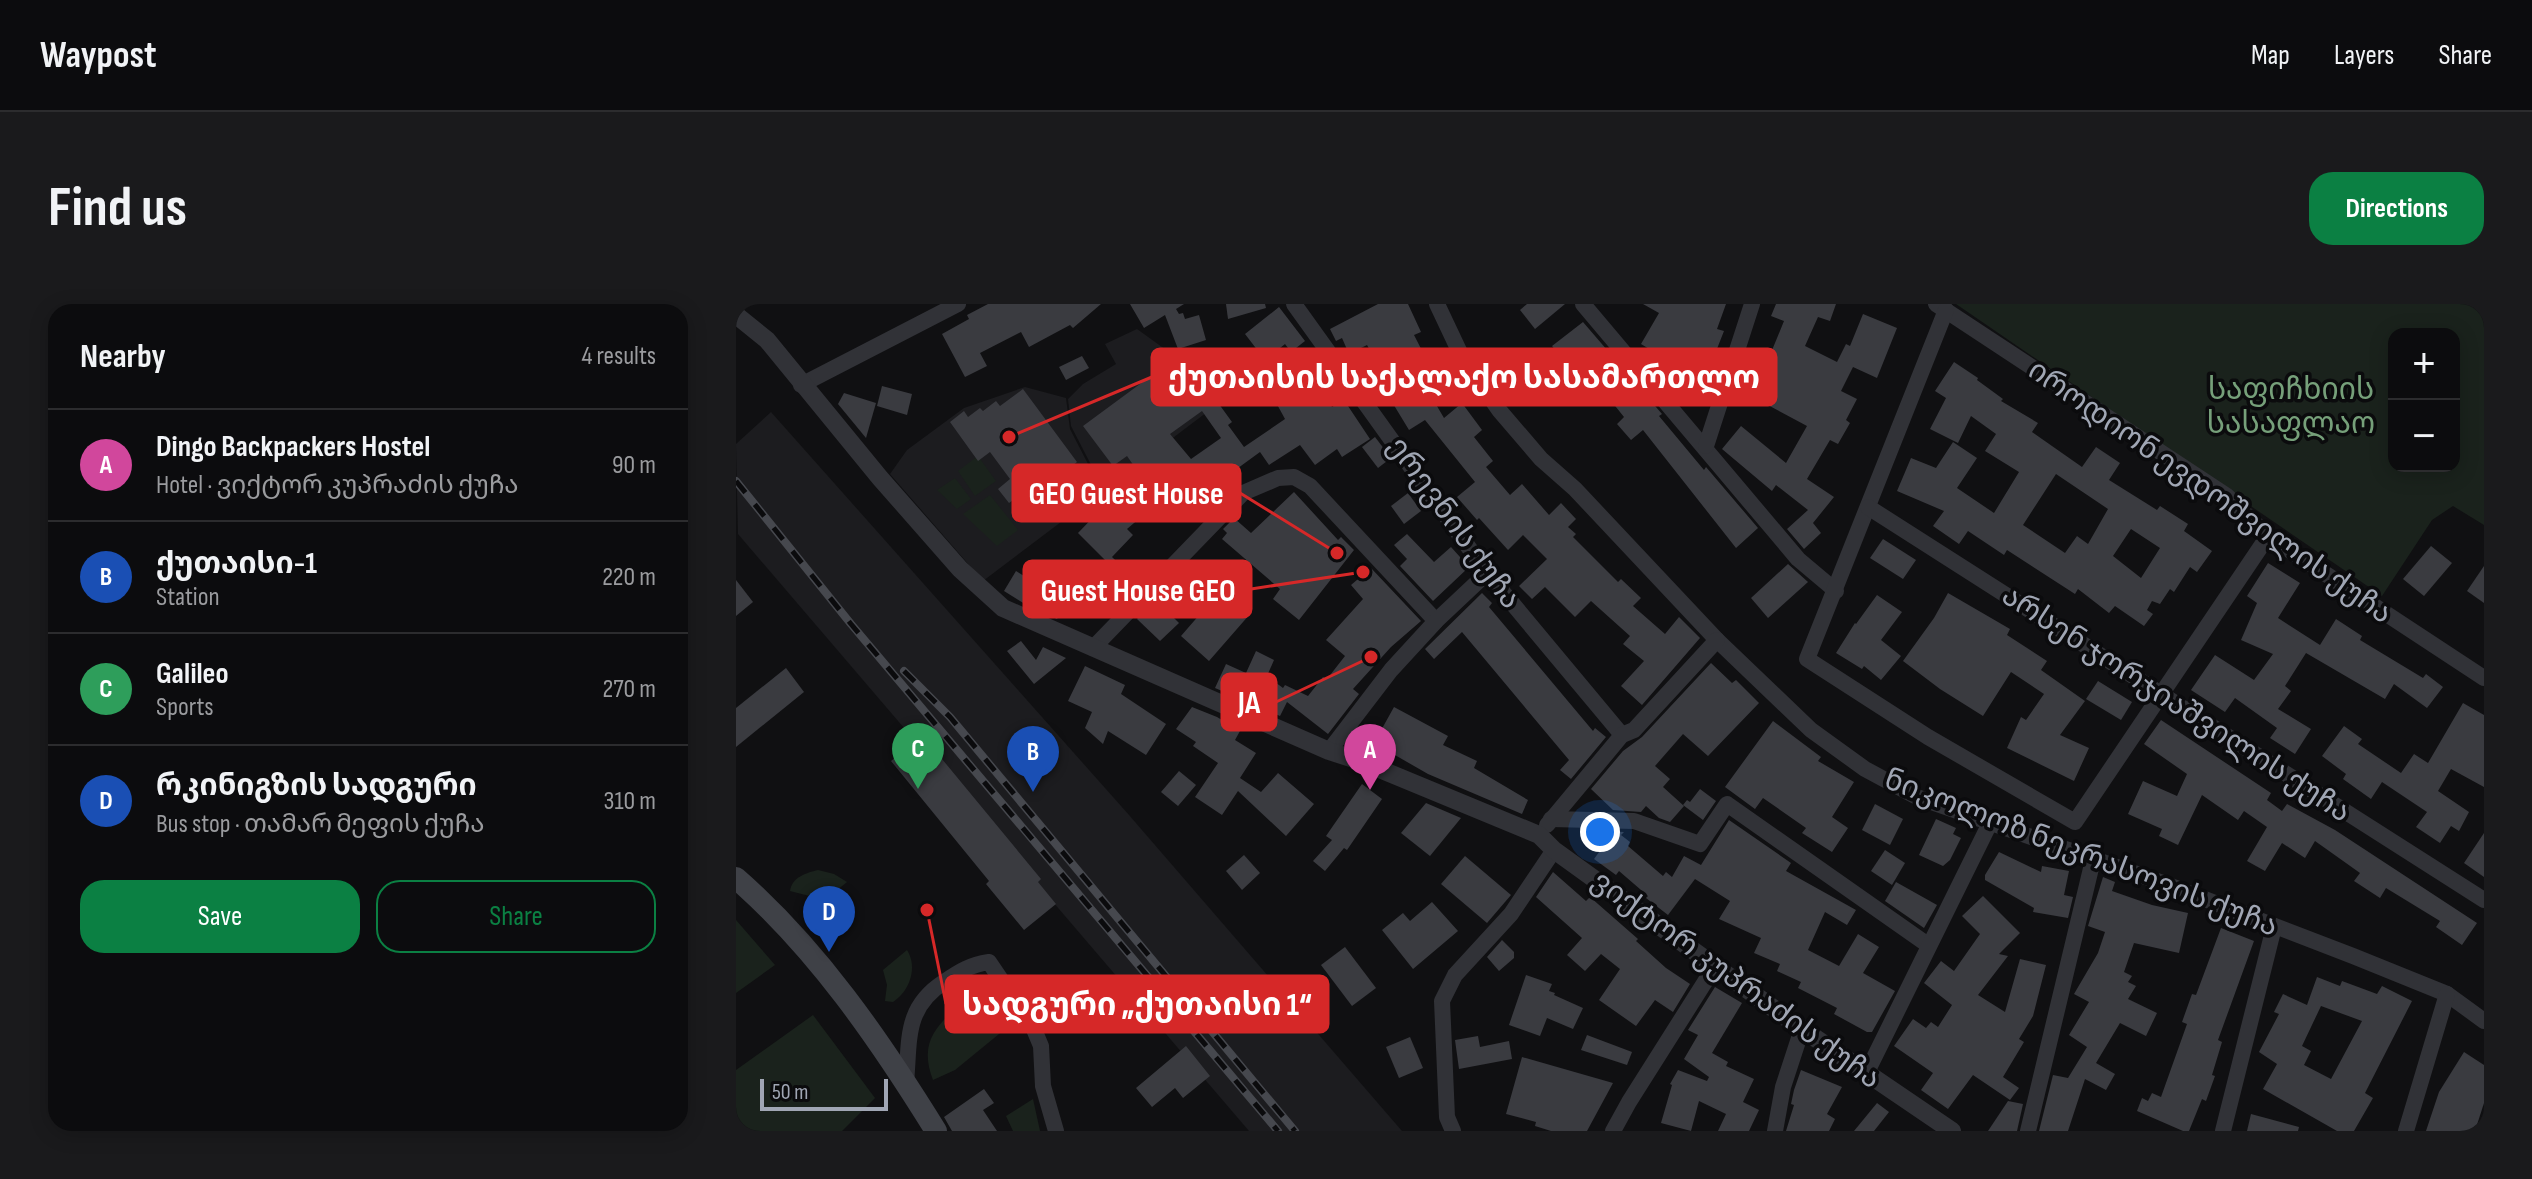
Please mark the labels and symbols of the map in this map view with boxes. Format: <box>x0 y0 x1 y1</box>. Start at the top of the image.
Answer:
callout: ქუთაისის საქალაქო სასამართლო <box>1152 349 1776 405</box>
street label: იროდიონ ევდოშვილის ქუჩა <box>2021 352 2399 632</box>
text: ქუთაისის საქალაქო სასამართლო <box>1168 359 1760 398</box>
park label: საფიჩხიის სასაფლაო <box>2207 372 2375 442</box>
street label: ერევნის ქუჩა <box>1379 430 1529 616</box>
callout: GEO Guest House <box>1013 465 1240 521</box>
text: GEO Guest House <box>1028 475 1224 514</box>
callout: Guest House GEO <box>1024 561 1251 617</box>
text: Guest House GEO <box>1040 572 1236 611</box>
street label: არსენ ჯორჯიაშვილის ქუჩა <box>1995 578 2357 830</box>
callout: JA <box>1222 674 1276 730</box>
text: JA <box>1237 684 1261 723</box>
pin: C <box>892 723 944 789</box>
pin: A <box>1344 724 1396 790</box>
pin: B <box>1007 726 1059 792</box>
street label: ნიკოლოზ ნეკრასოვის ქუჩა <box>1879 761 2283 945</box>
your location <box>1580 812 1620 852</box>
street label: ვიქტორ კუპრაძის ქუჩა <box>1584 863 1888 1097</box>
pin: D <box>803 886 855 952</box>
callout: სადგური „ქუთაისი 1“ <box>946 976 1328 1032</box>
text: სადგური „ქუთაისი 1“ <box>962 986 1312 1025</box>
scale bar <box>760 1075 888 1111</box>

